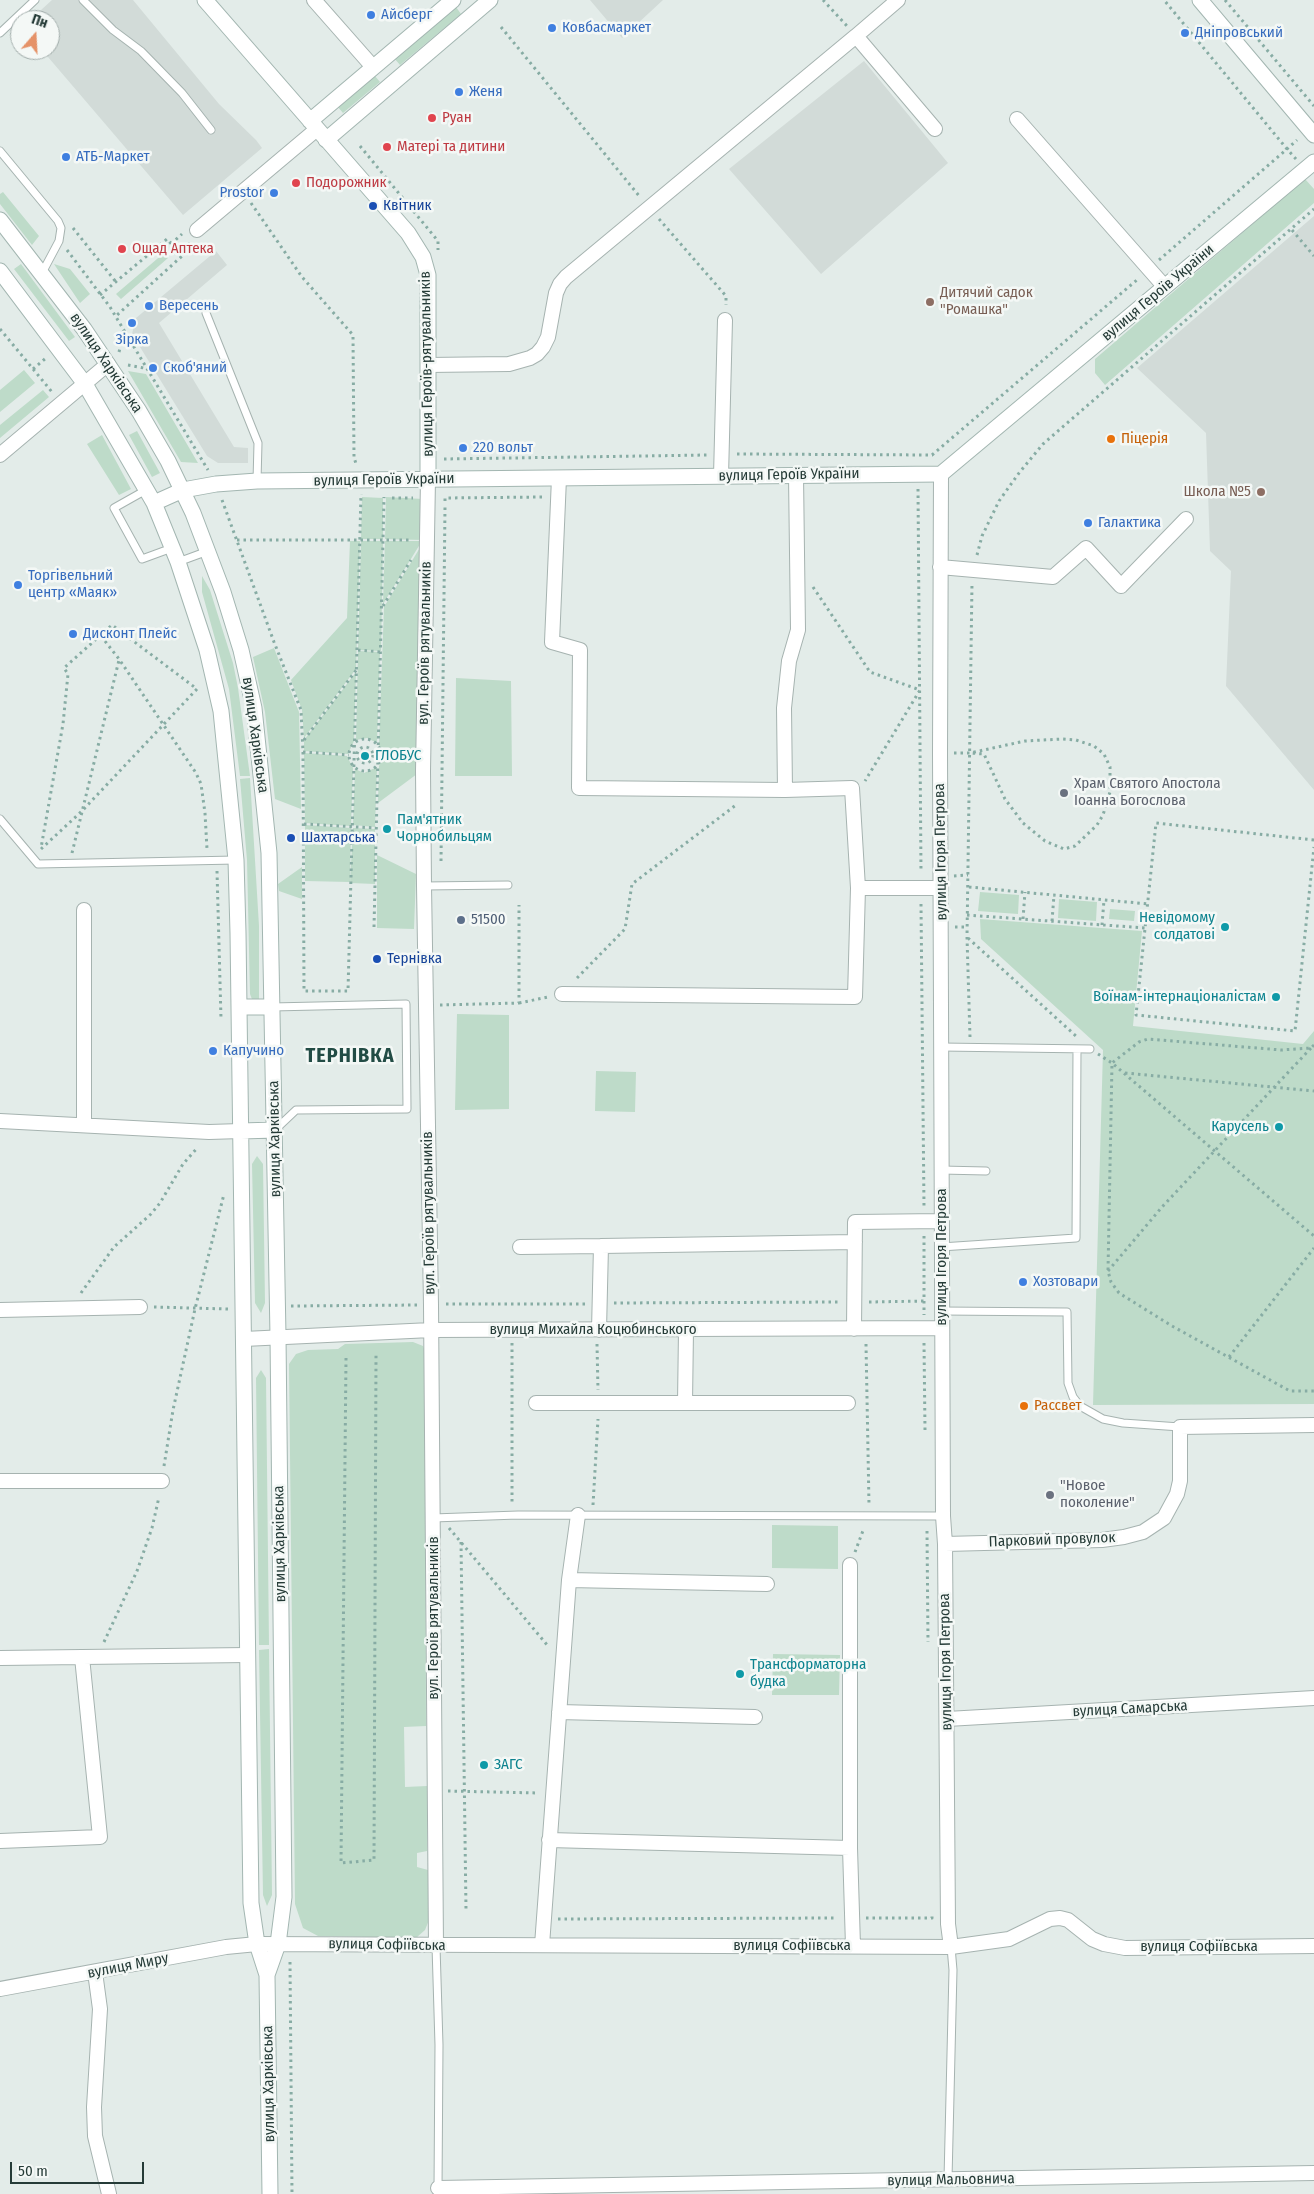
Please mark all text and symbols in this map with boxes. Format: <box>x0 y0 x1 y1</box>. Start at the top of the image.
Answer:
place label: Айсберг <box>381 6 432 24</box>
marker: Айсберг <box>365 9 377 21</box>
north arrow <box>10 10 60 60</box>
text: Пн <box>29 11 50 32</box>
place label: Ковбасмаркет <box>562 19 651 37</box>
marker: Ковбасмаркет <box>546 22 558 34</box>
place label: Дніпровський <box>1195 24 1283 42</box>
marker: Дніпровський <box>1179 27 1191 39</box>
place label: Женя <box>469 83 503 101</box>
marker: Женя <box>453 86 465 98</box>
place label: Руан <box>442 109 472 127</box>
marker: Руан <box>426 112 438 124</box>
place label: Матері та дитини <box>397 138 505 156</box>
marker: Матері та дитини <box>381 141 393 153</box>
place label: АТБ-Маркет <box>76 148 150 166</box>
marker: АТБ-Маркет <box>60 151 72 163</box>
place label: Подорожник <box>306 174 387 192</box>
marker: Подорожник <box>290 177 302 189</box>
place label: Prostor <box>220 184 264 202</box>
marker: Prostor <box>268 187 280 199</box>
place label: Квітник <box>383 197 432 215</box>
marker: Квітник <box>367 200 379 212</box>
place label: Ощад Аптека <box>132 240 214 258</box>
street label: вулиця Героїв України <box>1098 241 1218 345</box>
marker: Ощад Аптека <box>116 243 128 255</box>
street label: вулиця Героїв-рятувальників <box>416 271 438 457</box>
place label: Дитячий садок "Ромашка" <box>940 284 1033 319</box>
marker: Дитячий садок "Ромашка" <box>924 296 936 308</box>
place label: Вересень <box>159 297 218 315</box>
marker: Вересень <box>143 300 155 312</box>
street label: вулиця Харківська <box>66 310 146 416</box>
marker: Зiрка <box>126 317 138 329</box>
place label: Зiрка <box>115 331 149 349</box>
place label: Скоб'яний <box>163 359 227 377</box>
marker: Скоб'яний <box>147 362 159 374</box>
place label: Піцерія <box>1121 430 1168 448</box>
marker: Піцерія <box>1105 433 1117 445</box>
place label: 220 вольт <box>473 439 533 457</box>
marker: 220 вольт <box>457 442 469 454</box>
street label: вулиця Героїв України <box>718 465 860 485</box>
street label: вулиця Героїв України <box>313 470 455 490</box>
place label: Школа №5 <box>1183 483 1251 501</box>
marker: Школа №5 <box>1255 486 1267 498</box>
place label: Галактика <box>1098 514 1161 532</box>
marker: Галактика <box>1082 517 1094 529</box>
street label: вул. Героїв рятувальників <box>415 561 435 725</box>
place label: Торгівельний центр «Маяк» <box>28 567 117 602</box>
marker: Торгівельний центр «Маяк» <box>12 579 24 591</box>
place label: Дисконт Плейс <box>83 625 177 643</box>
marker: Дисконт Плейс <box>67 628 79 640</box>
street label: вулиця Харківська <box>238 676 272 794</box>
place label: ГЛОБУС <box>375 747 421 765</box>
marker: ГЛОБУС <box>359 750 371 762</box>
place label: Храм Святого Апостола Іоанна Богослова <box>1074 775 1221 810</box>
street label: вулиця Ігоря Петрова <box>931 783 951 921</box>
marker: Храм Святого Апостола Іоанна Богослова <box>1058 787 1070 799</box>
place label: Пам'ятник Чорнобильцям <box>397 811 492 846</box>
marker: Пам'ятник Чорнобильцям <box>381 823 393 835</box>
place label: Шахтарська <box>301 829 376 847</box>
marker: Шахтарська <box>285 832 297 844</box>
place label: Невідомому солдатові <box>1139 909 1215 944</box>
place label: 51500 <box>471 911 506 929</box>
marker: 51500 <box>455 914 467 926</box>
marker: Невідомому солдатові <box>1219 921 1231 933</box>
place label: Тернівка <box>387 950 442 968</box>
marker: Тернівка <box>371 953 383 965</box>
place label: Воїнам-інтернаціоналістам <box>1093 988 1266 1006</box>
marker: Воїнам-інтернаціоналістам <box>1270 991 1282 1003</box>
place label: Капучино <box>223 1042 284 1060</box>
district label: ТЕРНІВКА <box>304 1044 396 1068</box>
marker: Капучино <box>207 1045 219 1057</box>
street label: вулиця Харківська <box>265 1080 285 1198</box>
place label: Карусель <box>1211 1118 1269 1136</box>
marker: Карусель <box>1273 1121 1285 1133</box>
street label: вул. Героїв рятувальників <box>419 1131 439 1295</box>
street label: вулиця Ігоря Петрова <box>933 1188 951 1326</box>
place label: Хозтовари <box>1033 1273 1098 1291</box>
marker: Хозтовари <box>1017 1276 1029 1288</box>
street label: вулиця Михайла Коцюбинського <box>489 1321 697 1339</box>
place label: Рассвет <box>1034 1397 1082 1415</box>
marker: Рассвет <box>1018 1400 1030 1412</box>
place label: "Новое поколение" <box>1060 1477 1135 1512</box>
street label: вулиця Харківська <box>270 1485 290 1603</box>
marker: "Новое поколение" <box>1044 1489 1056 1501</box>
street label: Парковий провулок <box>988 1529 1116 1551</box>
street label: вул. Героїв рятувальників <box>425 1536 443 1700</box>
street label: вулиця Ігоря Петрова <box>936 1593 956 1731</box>
place label: Трансформаторна будка <box>750 1656 866 1691</box>
marker: Трансформаторна будка <box>734 1668 746 1680</box>
street label: вулиця Самарська <box>1072 1697 1188 1721</box>
place label: ЗАГС <box>494 1756 523 1774</box>
marker: ЗАГС <box>478 1759 490 1771</box>
street label: вулиця Софіївська <box>328 1935 446 1955</box>
street label: вулиця Софіївська <box>733 1937 851 1955</box>
street label: вулиця Софіївська <box>1140 1938 1258 1956</box>
street label: вулиця Миру <box>86 1949 170 1983</box>
street label: вулиця Харківська <box>259 2025 279 2143</box>
scale bar <box>12 2152 146 2184</box>
text: 50 m <box>18 2162 48 2180</box>
street label: вулиця Мальовнича <box>887 2170 1015 2190</box>

